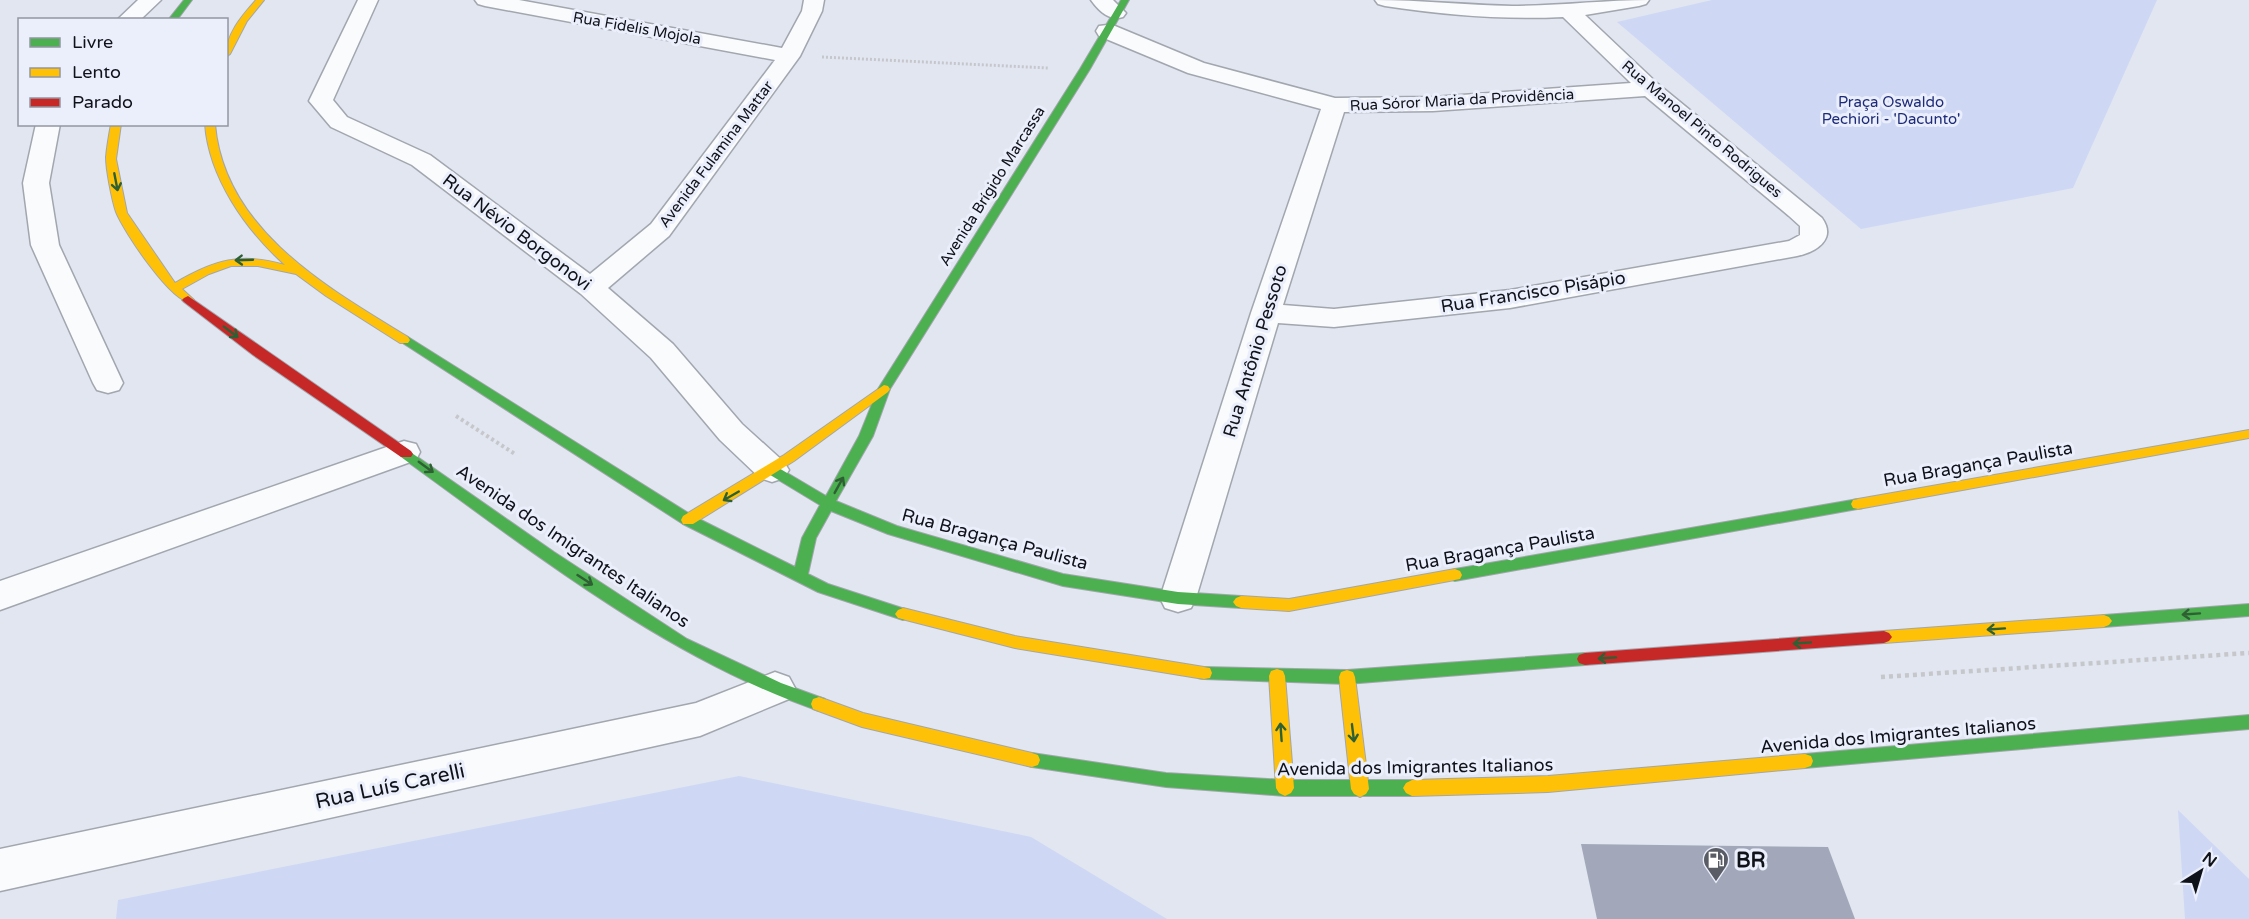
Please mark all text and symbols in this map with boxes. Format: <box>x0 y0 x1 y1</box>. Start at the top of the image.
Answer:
street label: Rua Fidelis Mojola <box>571 8 703 48</box>
legend <box>18 18 228 126</box>
text: Livre <box>72 31 113 53</box>
street label: Rua Manoel Pinto Rodrigues <box>1618 57 1786 201</box>
text: Lento <box>72 61 121 83</box>
street label: Avenida Fulamina Mattar <box>655 77 777 231</box>
street label: Rua Sóror Maria da Providência <box>1349 85 1575 115</box>
text: Parado <box>72 91 133 113</box>
park label: Praça Oswaldo Pechiori - 'Dacunto' <box>1822 93 1960 128</box>
street label: Avenida Brígido Marcassa <box>935 103 1049 269</box>
street label: Rua Névio Borgonovi <box>438 169 596 295</box>
one-way arrow <box>111 172 122 191</box>
one-way arrow <box>235 255 254 266</box>
street label: Rua Antônio Pessoto <box>1218 262 1292 440</box>
street label: Rua Francisco Pisápio <box>1439 267 1627 317</box>
one-way arrow <box>223 326 239 339</box>
street label: Rua Bragança Paulista <box>1882 437 2074 491</box>
street label: Avenida dos Imigrantes Italianos <box>452 460 694 632</box>
one-way arrow <box>417 461 433 473</box>
one-way arrow <box>834 476 845 494</box>
one-way arrow <box>723 490 740 502</box>
street label: Rua Bragança Paulista <box>899 504 1091 574</box>
street label: Rua Bragança Paulista <box>1404 522 1596 576</box>
one-way arrow <box>576 574 593 586</box>
one-way arrow <box>2181 609 2201 620</box>
one-way arrow <box>1987 623 2007 634</box>
one-way arrow <box>1792 638 1812 649</box>
one-way arrow <box>1598 653 1618 664</box>
street label: Avenida dos Imigrantes Italianos <box>1759 712 2037 758</box>
one-way arrow <box>1275 723 1286 743</box>
one-way arrow <box>1348 723 1359 743</box>
street label: Avenida dos Imigrantes Italianos <box>1277 754 1553 780</box>
street label: Rua Luís Carelli <box>313 758 467 815</box>
north arrow <box>2171 841 2231 901</box>
fuel station icon: BR <box>1701 845 1731 883</box>
place label: BR <box>1736 848 1766 873</box>
text: N <box>2198 848 2221 872</box>

